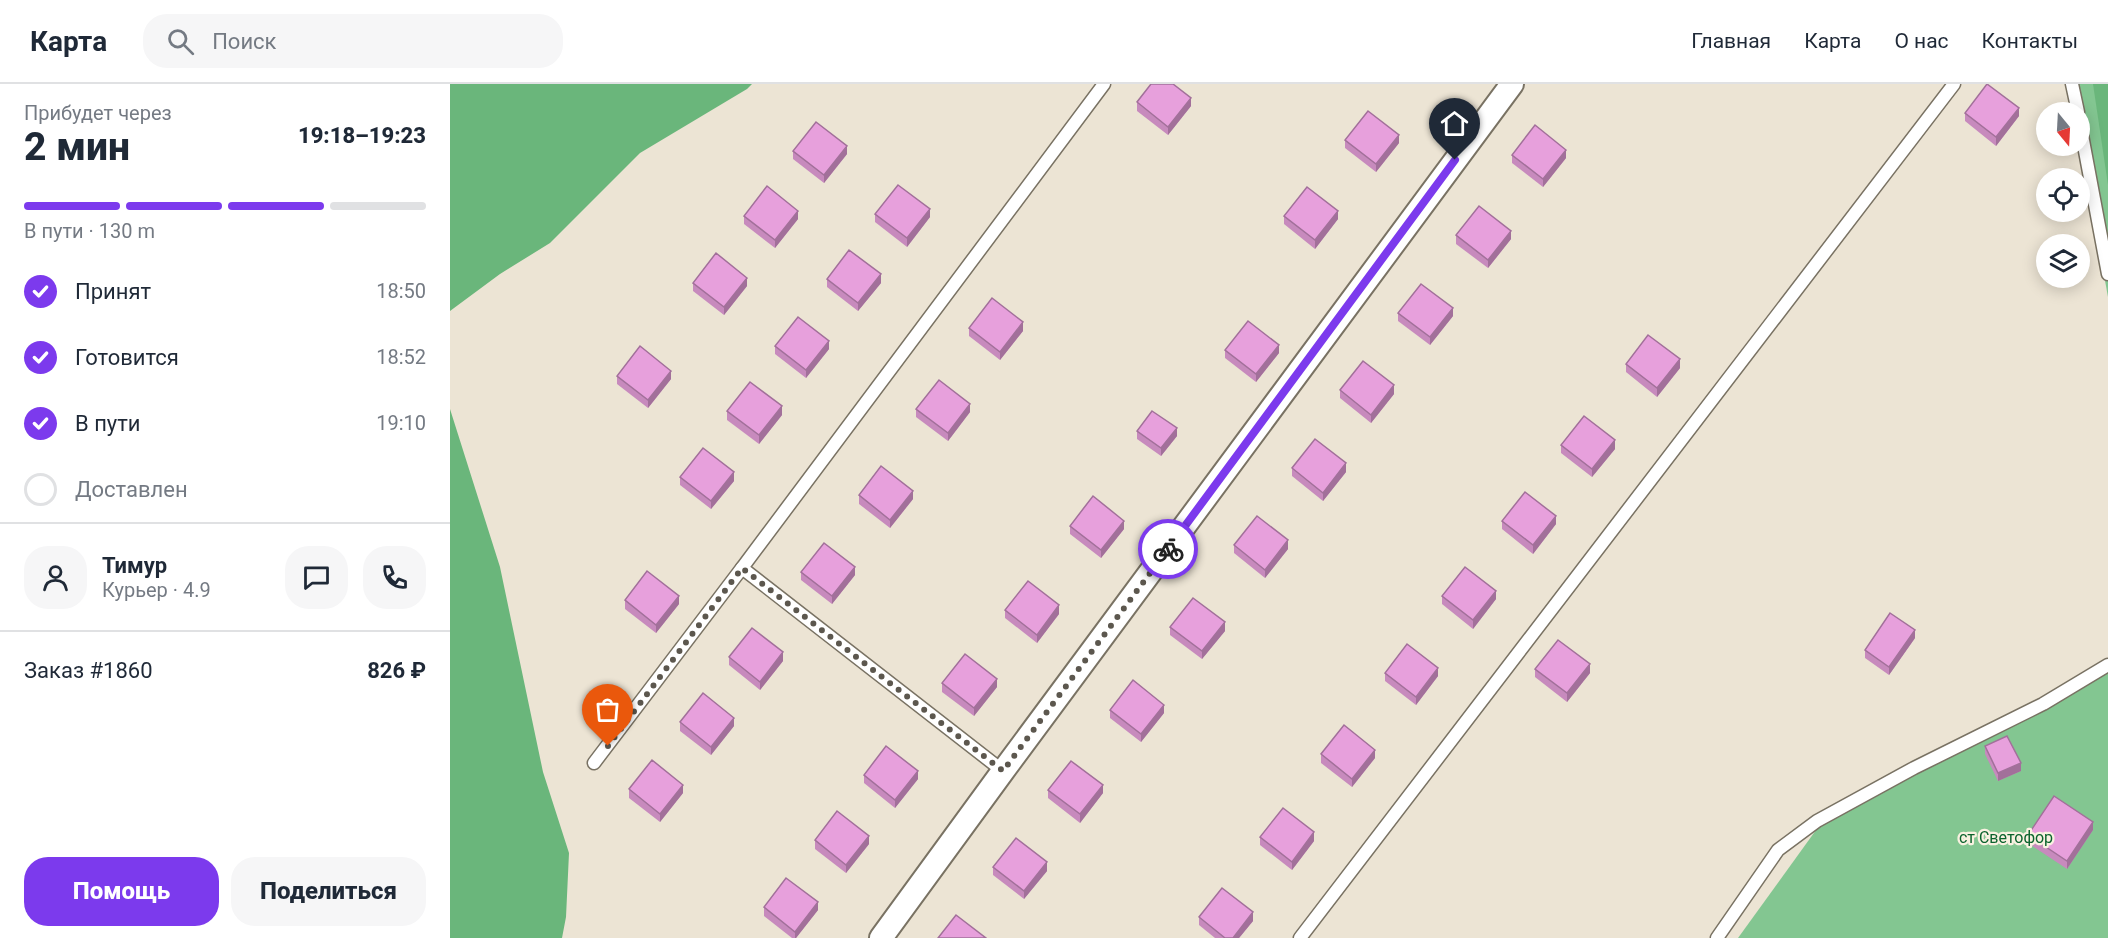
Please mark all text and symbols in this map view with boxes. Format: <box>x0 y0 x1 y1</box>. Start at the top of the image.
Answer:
search box <box>143 14 563 68</box>
text: Карта <box>30 25 107 58</box>
icon: search <box>164 25 197 58</box>
text: Поиск <box>212 29 277 54</box>
text: Главная <box>1691 29 1771 53</box>
text: Карта <box>1804 29 1861 53</box>
text: О нас <box>1894 29 1949 53</box>
text: Контакты <box>1982 29 2078 53</box>
pin <box>1429 98 1480 160</box>
text: Прибудет через <box>24 101 172 125</box>
north arrow <box>2036 102 2090 156</box>
map controls <box>2036 102 2090 288</box>
icon: home <box>1438 107 1471 140</box>
text: 19:18–19:23 <box>298 123 426 148</box>
text: 2 мин <box>24 124 130 170</box>
button: locate <box>2036 168 2090 222</box>
text: В пути · 130 m <box>24 219 155 243</box>
button: layers <box>2036 234 2090 288</box>
icon: check <box>24 275 57 308</box>
text: Принят <box>75 279 151 304</box>
text: 18:50 <box>376 279 426 303</box>
icon: check <box>24 341 57 374</box>
text: Готовится <box>75 345 179 370</box>
text: 18:52 <box>376 345 426 369</box>
icon: check <box>24 407 57 440</box>
text: В пути <box>75 411 141 436</box>
text: 19:10 <box>376 411 426 435</box>
text: Доставлен <box>75 477 188 502</box>
courier <box>1138 519 1198 579</box>
icon: bike <box>1152 533 1185 566</box>
button: person <box>24 546 87 609</box>
button: chat <box>285 546 348 609</box>
button: phone <box>363 546 426 609</box>
text: Тимур <box>102 553 167 578</box>
text: Курьер · 4.9 <box>102 578 211 602</box>
text: Заказ #1860 <box>24 658 153 683</box>
text: 826 ₽ <box>367 658 426 683</box>
pin <box>582 684 633 746</box>
icon: bag <box>591 693 624 726</box>
park label: ст Светофор <box>1959 828 2053 847</box>
button: Помощь <box>24 857 219 926</box>
button: Поделиться <box>231 857 426 926</box>

